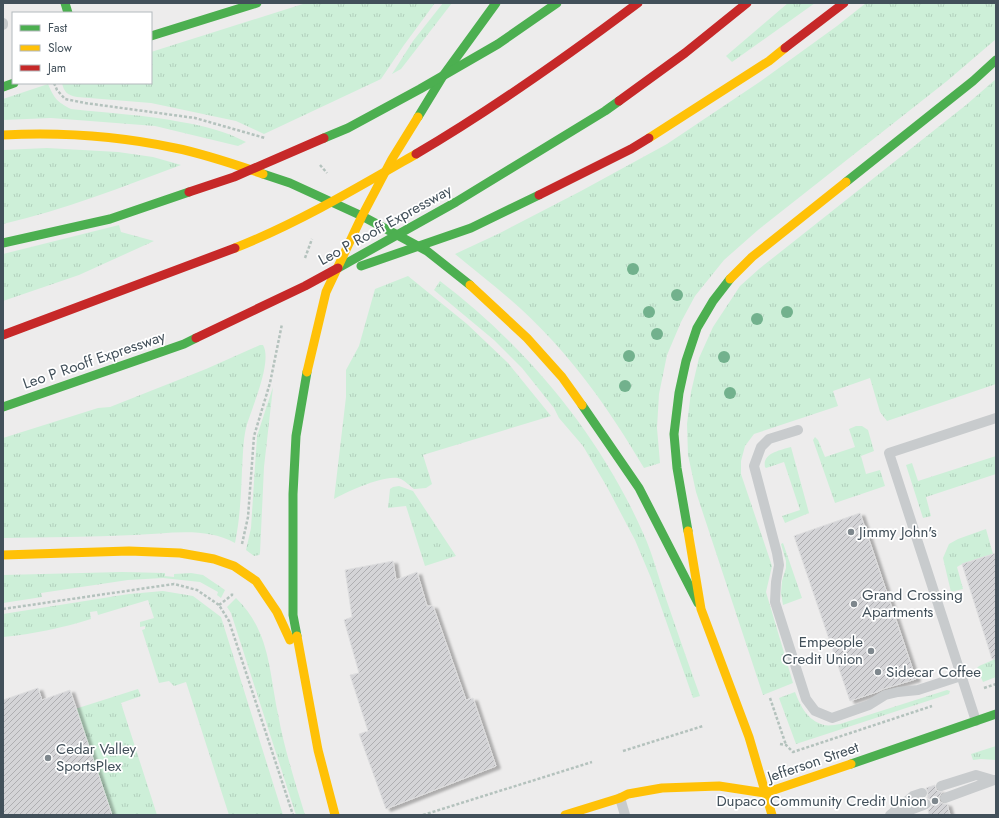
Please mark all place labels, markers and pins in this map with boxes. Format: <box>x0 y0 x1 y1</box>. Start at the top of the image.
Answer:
place label: Jimmy John's <box>857 521 937 543</box>
marker: Jimmy John's <box>846 527 856 537</box>
place label: Grand Crossing Apartments <box>862 584 963 623</box>
marker: Grand Crossing Apartments <box>849 599 859 609</box>
place label: Empeople Credit Union <box>782 631 863 670</box>
marker: Empeople Credit Union <box>866 646 876 656</box>
place label: Sidecar Coffee <box>886 661 981 683</box>
marker: Sidecar Coffee <box>873 667 883 677</box>
place label: Cedar Valley SportsPlex <box>56 738 136 777</box>
marker: Cedar Valley SportsPlex <box>43 753 53 763</box>
place label: Dupaco Community Credit Union <box>716 790 927 812</box>
marker: Dupaco Community Credit Union <box>930 796 940 806</box>

